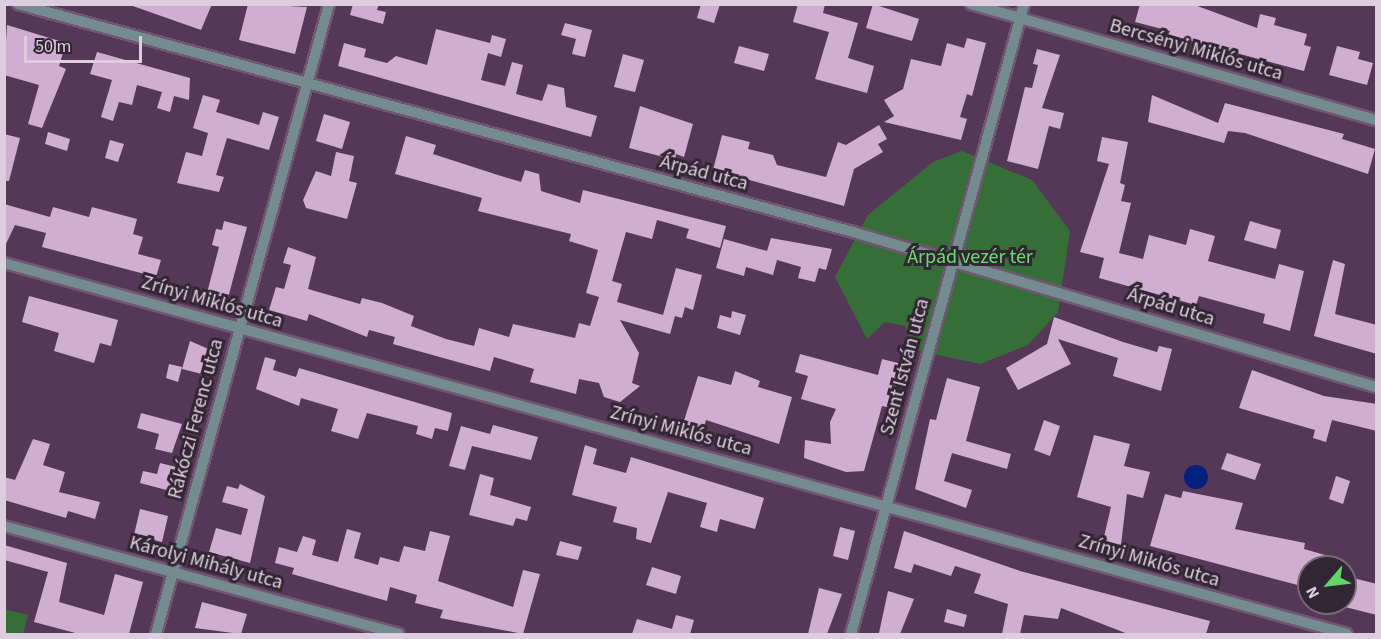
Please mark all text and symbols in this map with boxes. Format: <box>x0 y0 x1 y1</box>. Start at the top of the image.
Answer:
street label: Bercsényi Miklós utca <box>1107 14 1285 86</box>
scale bar <box>27 24 146 62</box>
text: 50 m <box>35 34 71 59</box>
street label: Árpád utca <box>657 150 751 196</box>
park label: Árpád vezér tér <box>907 245 1033 269</box>
street label: Zrínyi Miklós utca <box>139 270 285 334</box>
street label: Árpád utca <box>1124 282 1218 332</box>
street label: Szent István utca <box>875 296 935 438</box>
street label: Rákóczi Ferenc utca <box>163 336 229 502</box>
street label: Zrínyi Miklós utca <box>607 401 755 461</box>
street label: Zrínyi Miklós utca <box>1076 529 1222 593</box>
street label: Károlyi Mihály utca <box>127 531 285 595</box>
north arrow <box>1297 555 1357 615</box>
text: N <box>1301 583 1325 602</box>

